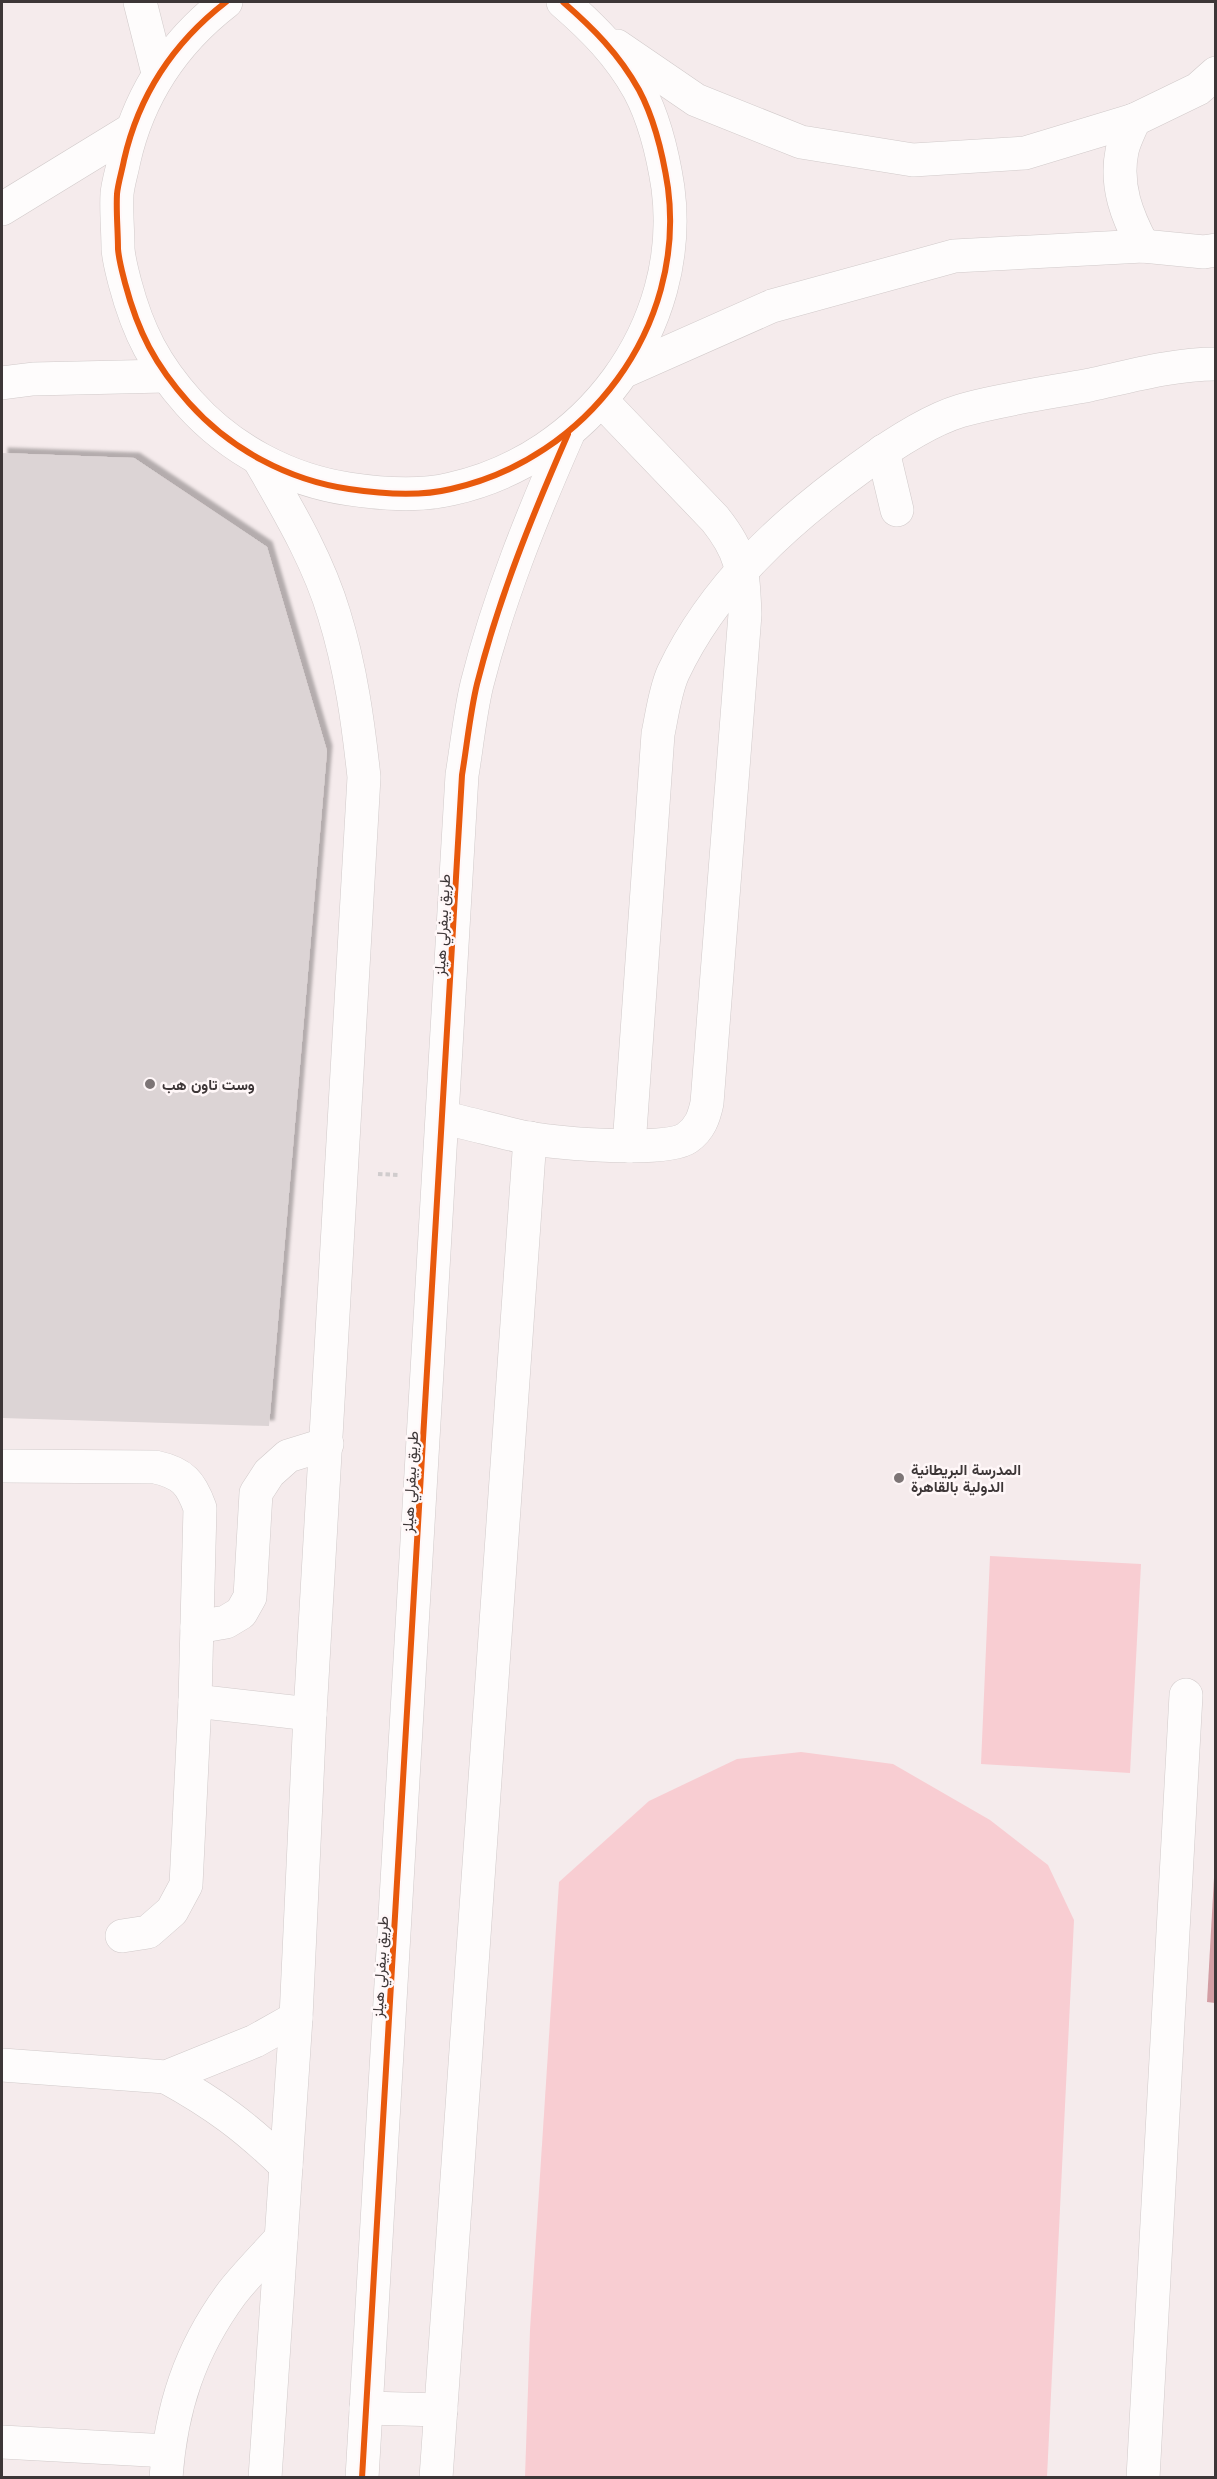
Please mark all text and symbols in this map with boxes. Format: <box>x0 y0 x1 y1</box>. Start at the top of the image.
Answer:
street label: طريق بيفرلي هيلز <box>430 873 458 978</box>
place label: وست تاون هب <box>162 1075 255 1094</box>
marker: وست تاون هب <box>143 1077 157 1091</box>
street label: طريق بيفرلي هيلز <box>398 1430 426 1535</box>
place label: المدرسة البريطانية الدولية بالقاهرة <box>911 1460 1021 1496</box>
marker: المدرسة البريطانية الدولية بالقاهرة <box>892 1471 906 1485</box>
street label: طريق بيفرلي هيلز <box>368 1915 396 2020</box>

